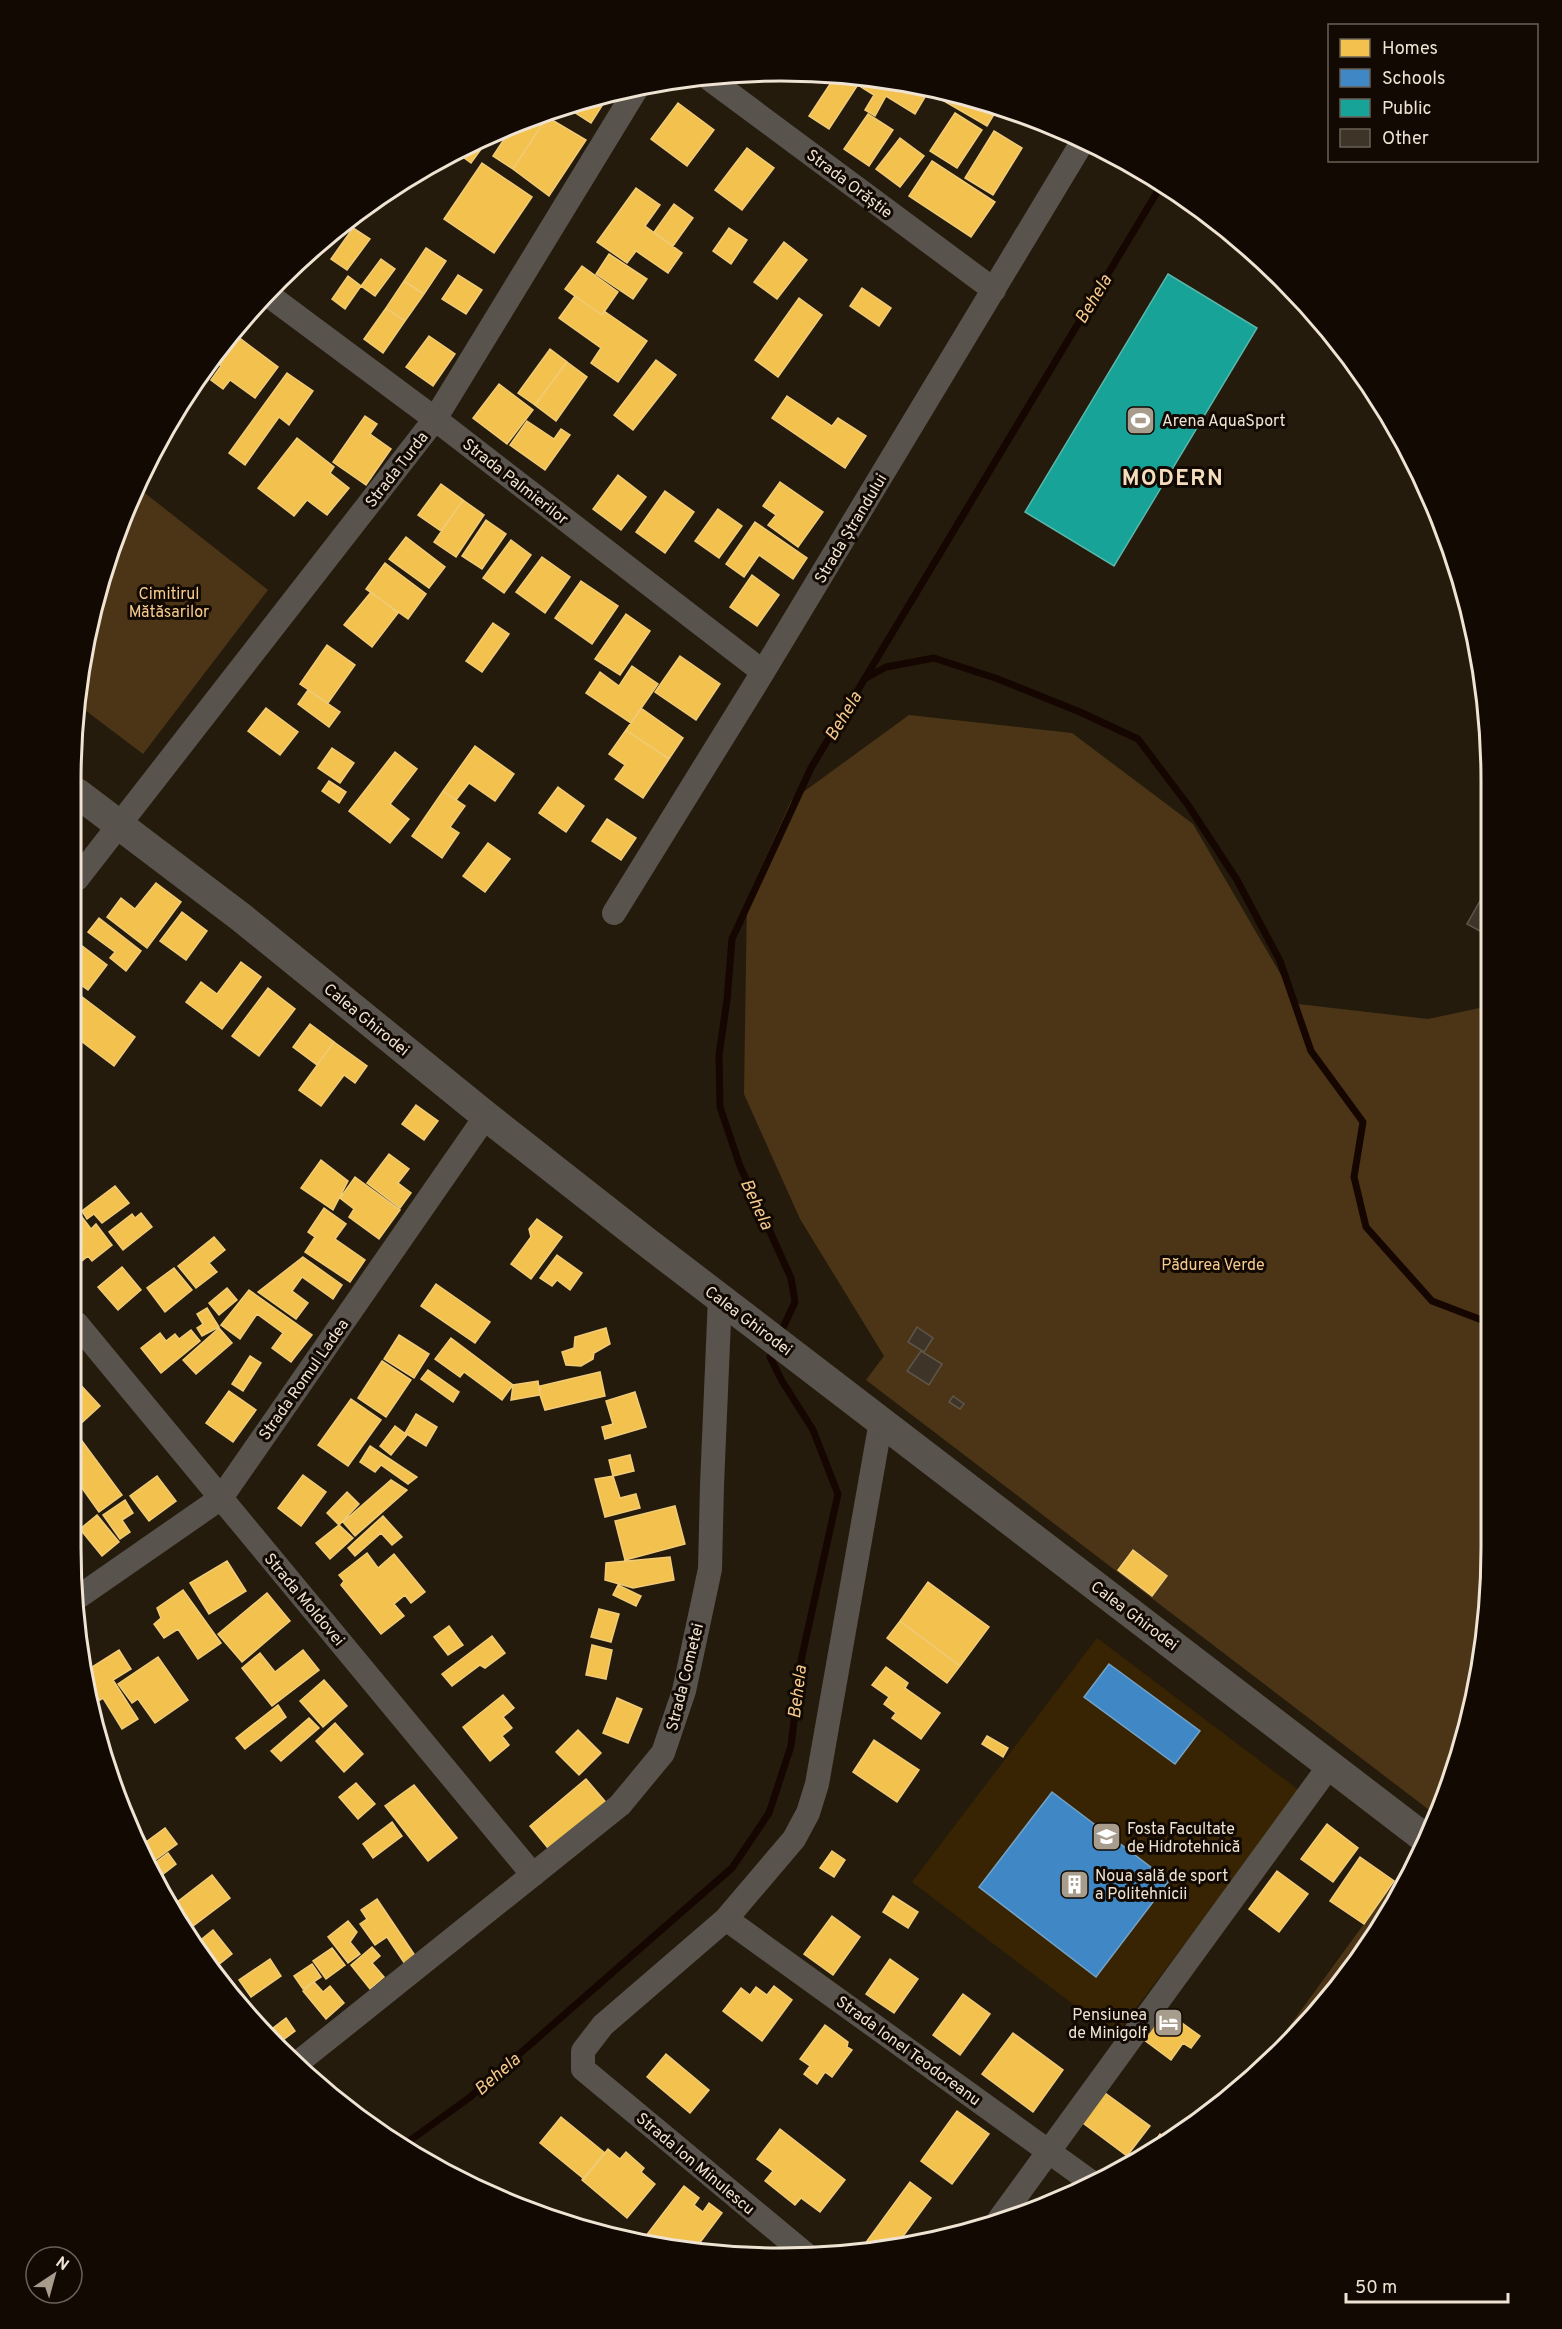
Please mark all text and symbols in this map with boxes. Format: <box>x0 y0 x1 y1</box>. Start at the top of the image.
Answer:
legend <box>1328 24 1538 162</box>
text: Homes <box>1382 38 1438 61</box>
text: Schools <box>1382 68 1445 91</box>
text: Public <box>1382 98 1432 121</box>
text: Other <box>1382 128 1429 151</box>
street label: Strada Orăștie <box>802 146 896 223</box>
water label: Behela <box>1071 270 1118 329</box>
sports icon: Arena AquaSport <box>1125 404 1157 436</box>
place label: Arena AquaSport <box>1162 412 1286 432</box>
street label: Strada Turda <box>362 428 433 512</box>
street label: Strada Palmierilor <box>458 435 572 530</box>
district label: MODERN <box>1122 466 1224 493</box>
street label: Strada Ștrandului <box>811 471 892 588</box>
park label: Cimitirul Mătăsarilor <box>129 585 209 623</box>
water label: Behela <box>821 687 868 746</box>
street label: Calea Ghirodei <box>319 980 413 1061</box>
water label: Behela <box>734 1175 778 1234</box>
park label: Pădurea Verde <box>1161 1256 1265 1276</box>
street label: Calea Ghirodei <box>700 1282 796 1361</box>
street label: Strada Romul Ladea <box>255 1316 354 1445</box>
street label: Strada Moldovei <box>259 1550 348 1651</box>
street label: Calea Ghirodei <box>1086 1577 1182 1656</box>
street label: Strada Cometei <box>663 1621 709 1734</box>
water label: Behela <box>784 1663 813 1720</box>
place label: Fosta Facultate de Hidrotehnică <box>1127 1820 1240 1858</box>
school or university icon: Fosta Facultate de Hidrotehnică <box>1090 1821 1122 1853</box>
place label: Noua sală de sport a Politehnicii <box>1095 1867 1228 1905</box>
building icon: Noua sală de sport a Politehnicii <box>1058 1868 1090 1900</box>
street label: Strada Ionel Teodoreanu <box>832 1992 984 2111</box>
place label: Pensiunea de Minigolf <box>1068 2006 1148 2044</box>
hotel icon: Pensiunea de Minigolf <box>1152 2007 1184 2039</box>
water label: Behela <box>470 2048 526 2101</box>
street label: Strada Ion Minulescu <box>631 2109 758 2220</box>
north arrow <box>24 2245 84 2305</box>
text: N <box>51 2253 72 2276</box>
scale bar <box>1346 2266 1508 2304</box>
text: 50 m <box>1355 2277 1397 2300</box>

